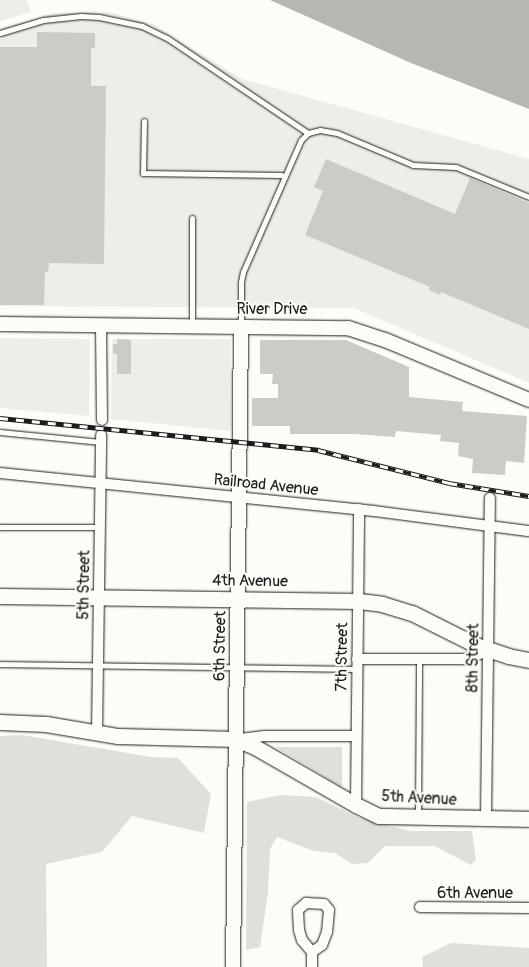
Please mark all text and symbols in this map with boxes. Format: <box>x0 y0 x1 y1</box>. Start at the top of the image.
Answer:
street label: River Drive <box>236 299 308 319</box>
street label: Railroad Avenue <box>213 470 319 500</box>
street label: 5th Street <box>74 550 94 620</box>
street label: 4th Avenue <box>212 571 288 591</box>
street label: 6th Street <box>210 611 230 681</box>
street label: 7th Street <box>332 622 352 692</box>
street label: 8th Street <box>463 623 483 693</box>
street label: 5th Avenue <box>381 786 457 810</box>
street label: 6th Avenue <box>437 883 513 903</box>

